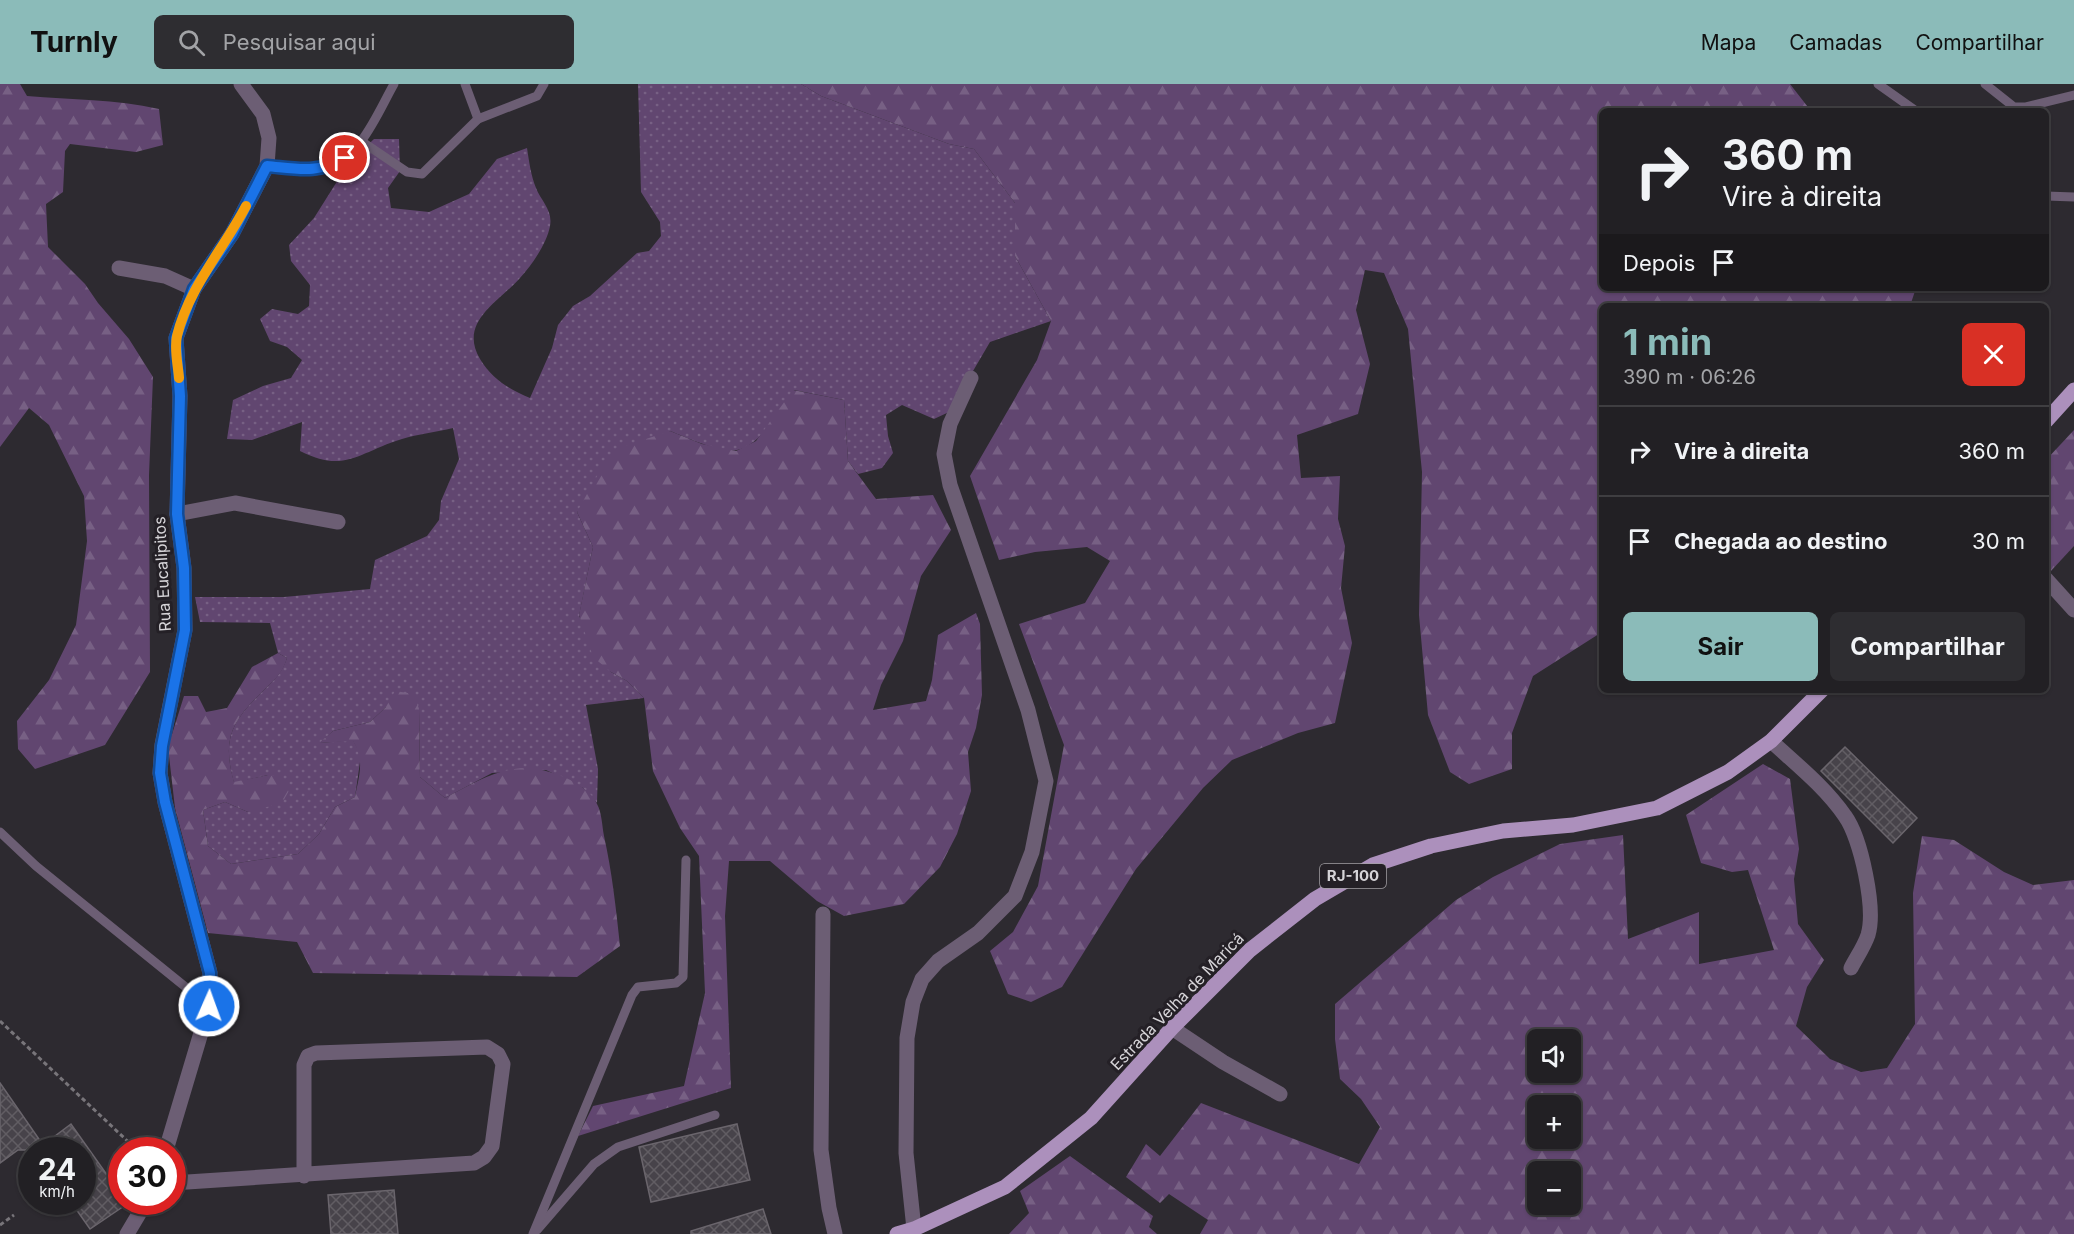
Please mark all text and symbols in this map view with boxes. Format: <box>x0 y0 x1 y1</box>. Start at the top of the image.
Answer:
search box <box>154 15 574 69</box>
text: Turnly <box>30 25 118 59</box>
icon: search <box>175 26 208 59</box>
text: Pesquisar aqui <box>223 29 376 55</box>
text: Mapa <box>1701 30 1756 55</box>
text: Camadas <box>1789 30 1882 55</box>
text: Compartilhar <box>1915 30 2044 55</box>
text: 360 m <box>1722 129 1853 180</box>
pin <box>319 132 370 183</box>
icon: right <box>1623 132 1701 210</box>
icon: arrive <box>328 141 361 174</box>
text: Vire à direita <box>1722 180 1882 213</box>
icon: arrive <box>1707 246 1740 279</box>
text: Depois <box>1623 250 1695 276</box>
text: 1 min <box>1623 320 1712 364</box>
button: close <box>1962 323 2025 386</box>
text: 390 m · 06:26 <box>1623 365 1756 389</box>
icon: right <box>1623 435 1656 468</box>
text: Vire à direita <box>1674 438 1809 464</box>
text: 360 m <box>1958 438 2025 464</box>
street label: Rua Eucalipitos <box>149 516 175 632</box>
icon: arrive <box>1623 525 1656 558</box>
text: Chegada ao destino <box>1674 528 1888 554</box>
text: 30 m <box>1972 528 2025 554</box>
button: Sair <box>1623 612 1818 681</box>
button: Compartilhar <box>1830 612 2025 681</box>
road number: RJ-100 <box>1320 864 1386 888</box>
street label: Estrada Velha de Maricá <box>1106 928 1248 1074</box>
position arrow <box>177 974 241 1038</box>
map controls <box>1527 1029 1581 1215</box>
button: sound <box>1527 1029 1581 1083</box>
button: + <box>1527 1095 1581 1149</box>
speed limit sign: 30 <box>108 1137 186 1215</box>
text: 24 <box>38 1151 76 1187</box>
button: − <box>1527 1161 1581 1215</box>
text: km/h <box>39 1182 75 1201</box>

